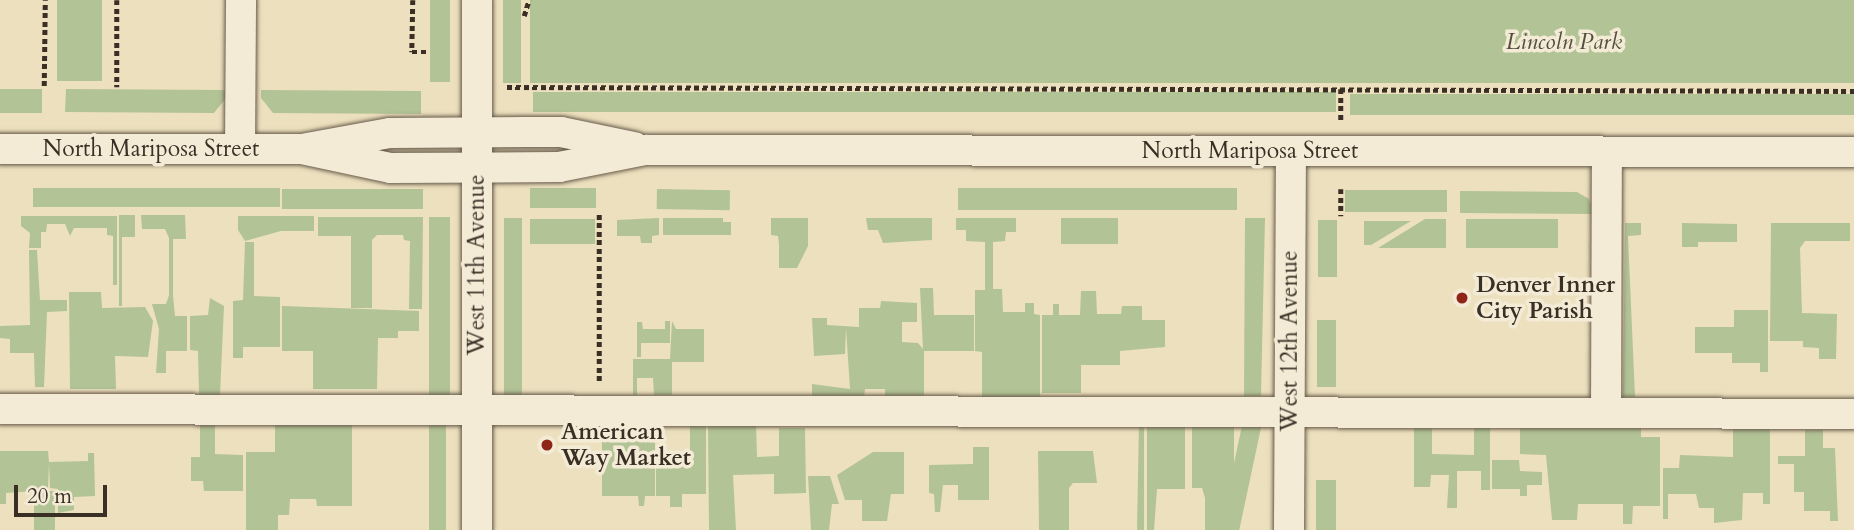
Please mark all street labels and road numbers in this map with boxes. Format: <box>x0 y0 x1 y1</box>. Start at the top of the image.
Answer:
street label: North Mariposa Street <box>43 135 259 163</box>
street label: North Mariposa Street <box>1142 137 1358 165</box>
street label: West 11th Avenue <box>463 174 491 356</box>
street label: West 12th Avenue <box>1276 250 1304 432</box>

